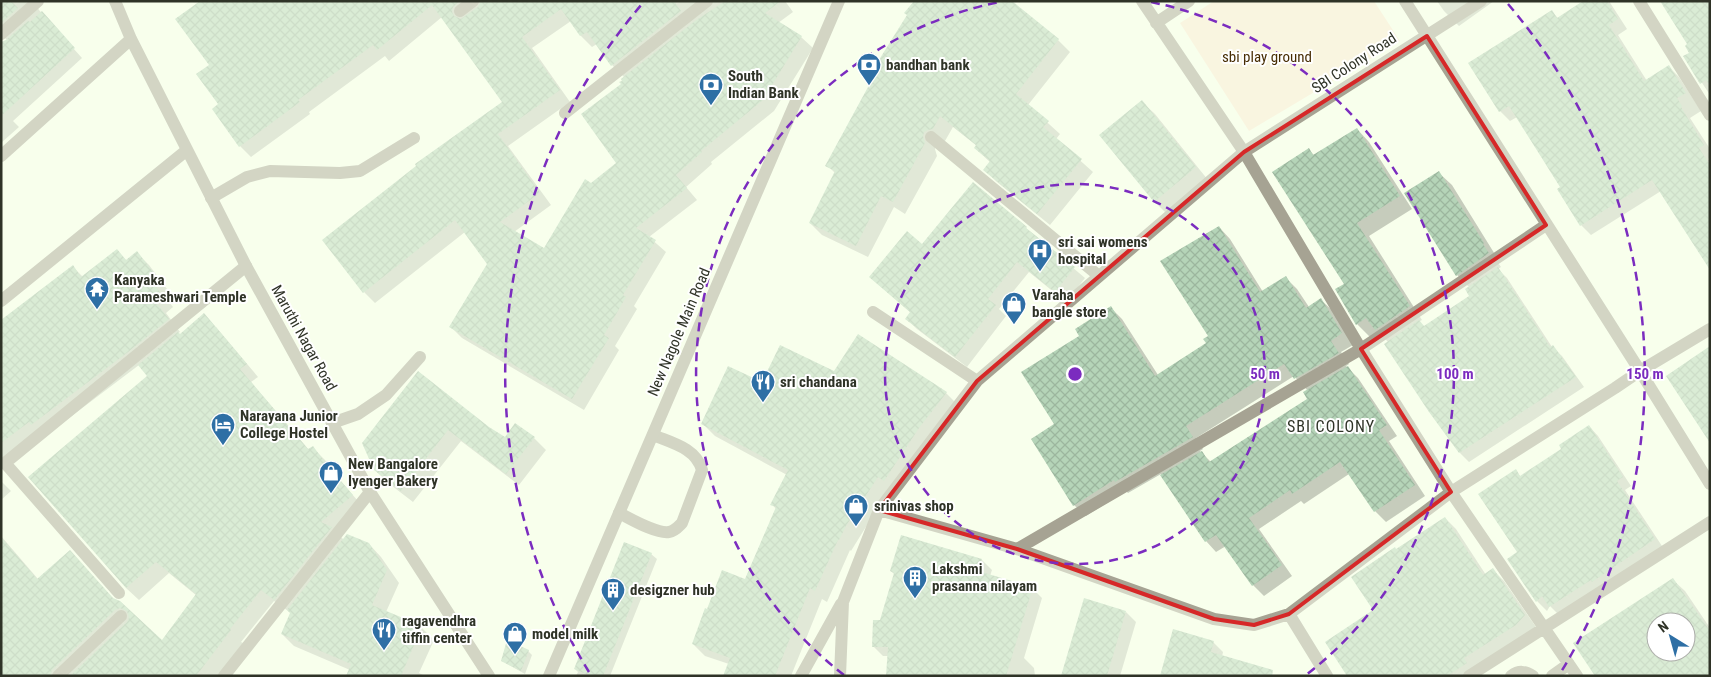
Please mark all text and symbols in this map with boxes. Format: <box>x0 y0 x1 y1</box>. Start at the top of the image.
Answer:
street label: SBI Colony Road <box>1308 29 1400 97</box>
park label: sbi play ground <box>1222 48 1312 66</box>
bank icon: bandhan bank <box>856 52 882 86</box>
place label: bandhan bank <box>886 56 970 74</box>
place label: South Indian Bank <box>728 67 799 102</box>
bank icon: South Indian Bank <box>698 72 724 106</box>
place label: sri sai womens hospital <box>1058 233 1148 268</box>
hospital icon: sri sai womens hospital <box>1027 238 1053 272</box>
street label: New Nagole Main Road <box>644 265 714 399</box>
place label: Kanyaka Parameshwari Temple <box>114 271 246 306</box>
temple icon: Kanyaka Parameshwari Temple <box>84 276 110 310</box>
street label: Maruthi Nagar Road <box>267 282 341 394</box>
place label: Varaha bangle store <box>1032 286 1107 321</box>
shop icon: Varaha bangle store <box>1001 291 1027 325</box>
centre of rings <box>1066 365 1084 383</box>
text: 50 m <box>1250 365 1280 383</box>
text: 100 m <box>1436 365 1474 383</box>
text: 150 m <box>1626 365 1664 383</box>
restaurant icon: sri chandana <box>750 369 776 403</box>
place label: sri chandana <box>780 373 857 391</box>
place label: Narayana Junior College Hostel <box>240 407 338 442</box>
hotel icon: Narayana Junior College Hostel <box>210 412 236 446</box>
district label: SBI COLONY <box>1287 417 1375 436</box>
place label: New Bangalore Iyenger Bakery <box>348 455 438 490</box>
shop icon: New Bangalore Iyenger Bakery <box>318 460 344 494</box>
shop icon: srinivas shop <box>843 493 869 527</box>
place label: srinivas shop <box>874 497 954 515</box>
place label: Lakshmi prasanna nilayam <box>932 560 1037 595</box>
building icon: Lakshmi prasanna nilayam <box>902 565 928 599</box>
building icon: desigzner hub <box>600 577 626 611</box>
place label: desigzner hub <box>630 581 715 599</box>
place label: ragavendhra tiffin center <box>402 612 476 647</box>
north arrow <box>1646 612 1696 662</box>
restaurant icon: ragavendhra tiffin center <box>371 617 397 651</box>
text: N <box>1655 618 1671 636</box>
shop icon: model milk <box>502 621 528 655</box>
place label: model milk <box>532 625 599 643</box>

